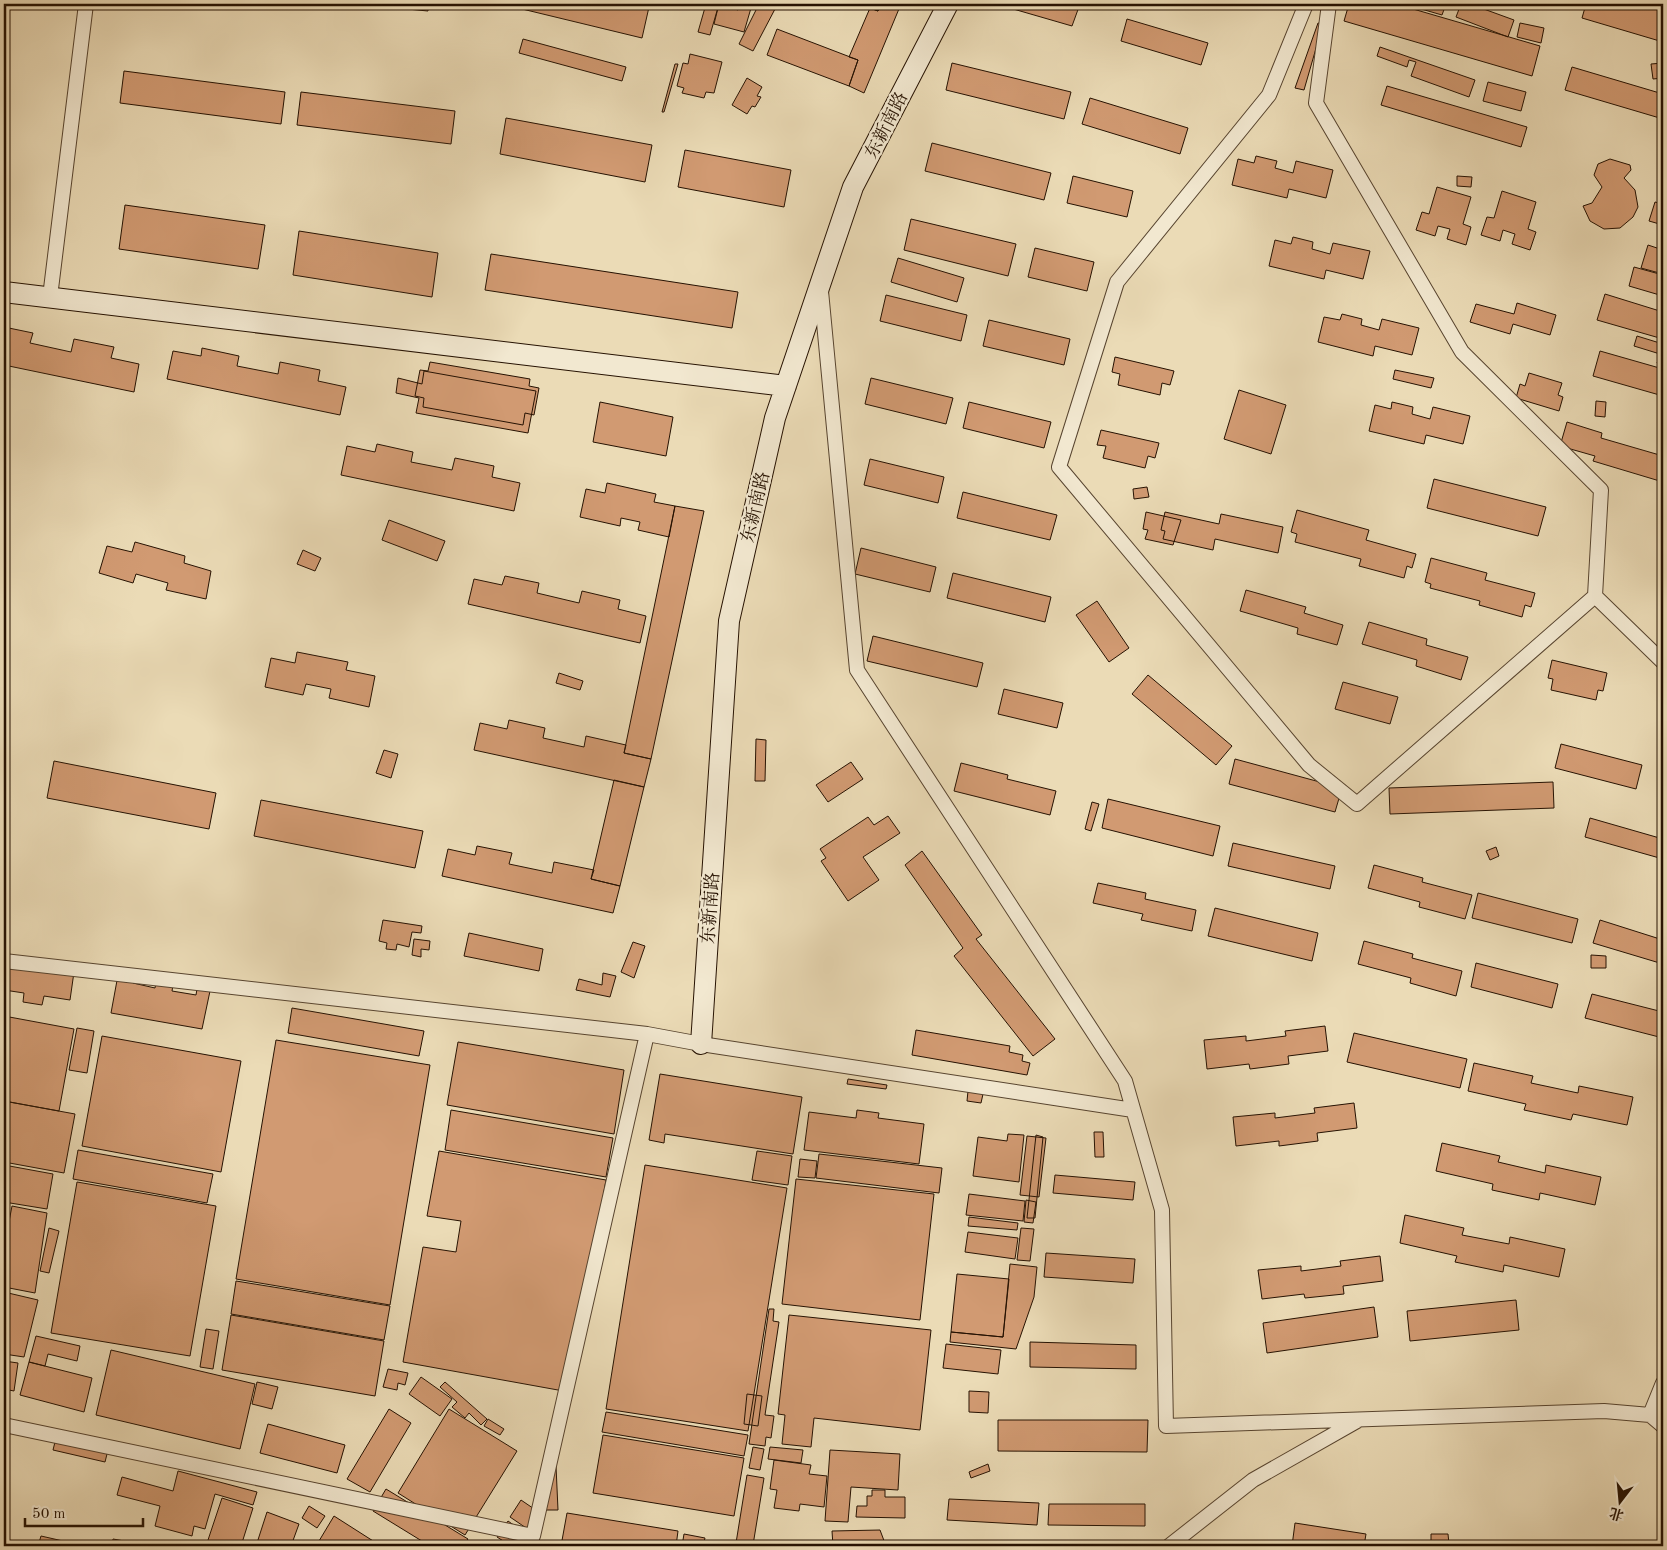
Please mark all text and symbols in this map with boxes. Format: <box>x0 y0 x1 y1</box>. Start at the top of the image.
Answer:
street label: 东新南路 <box>861 88 911 162</box>
street label: 东新南路 <box>737 470 773 544</box>
street label: 东新南路 <box>698 871 722 945</box>
north arrow <box>1594 1478 1644 1528</box>
scale bar <box>25 1495 142 1527</box>
text: 北 <box>1608 1505 1625 1523</box>
text: 50 m <box>32 1507 66 1522</box>

